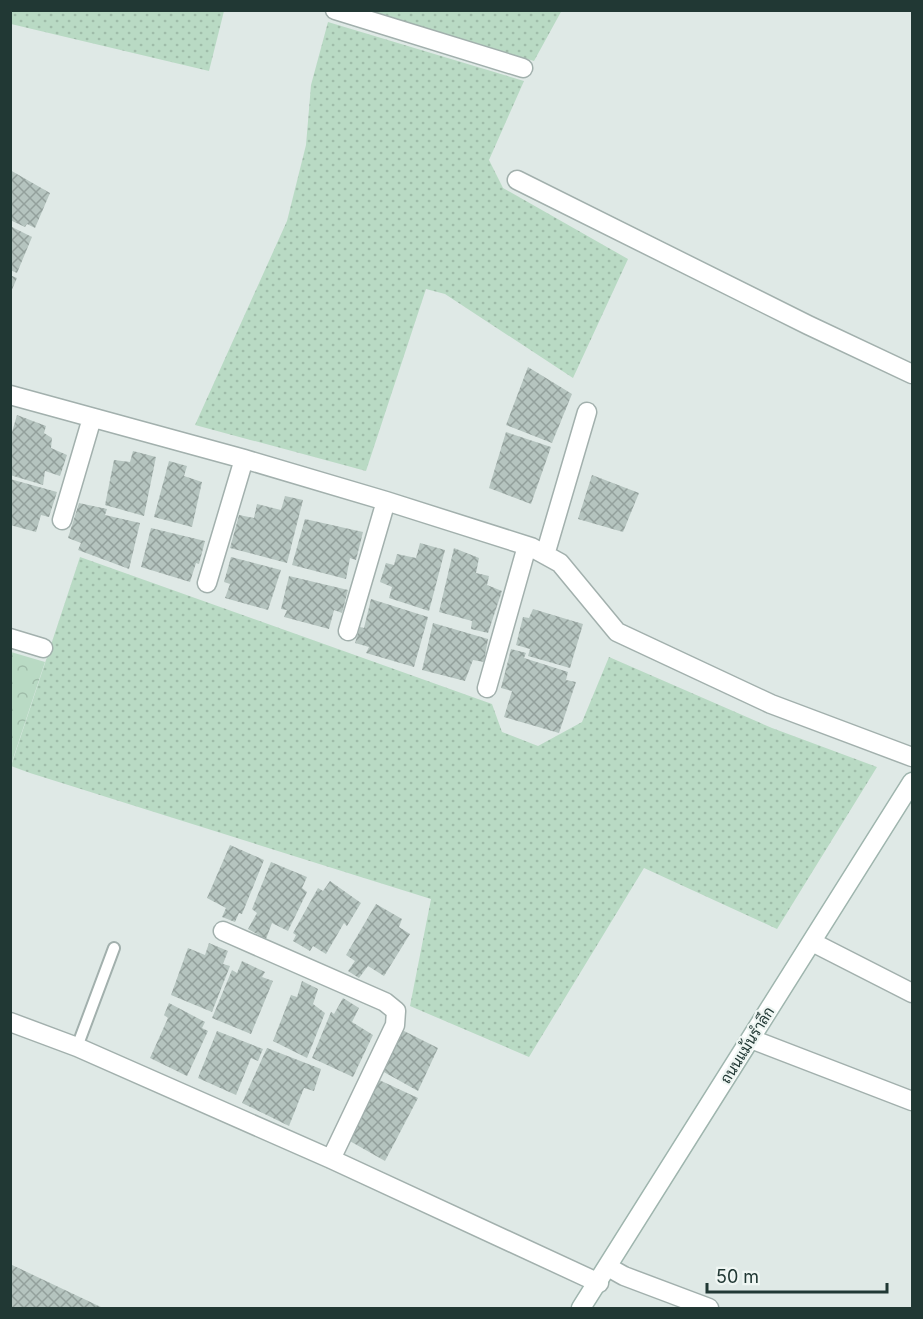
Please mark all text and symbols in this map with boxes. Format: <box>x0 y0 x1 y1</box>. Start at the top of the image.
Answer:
street label: ถนนแม้นรำลึก <box>716 1003 778 1087</box>
scale bar <box>707 1256 887 1294</box>
text: 50 m <box>716 1266 759 1287</box>

